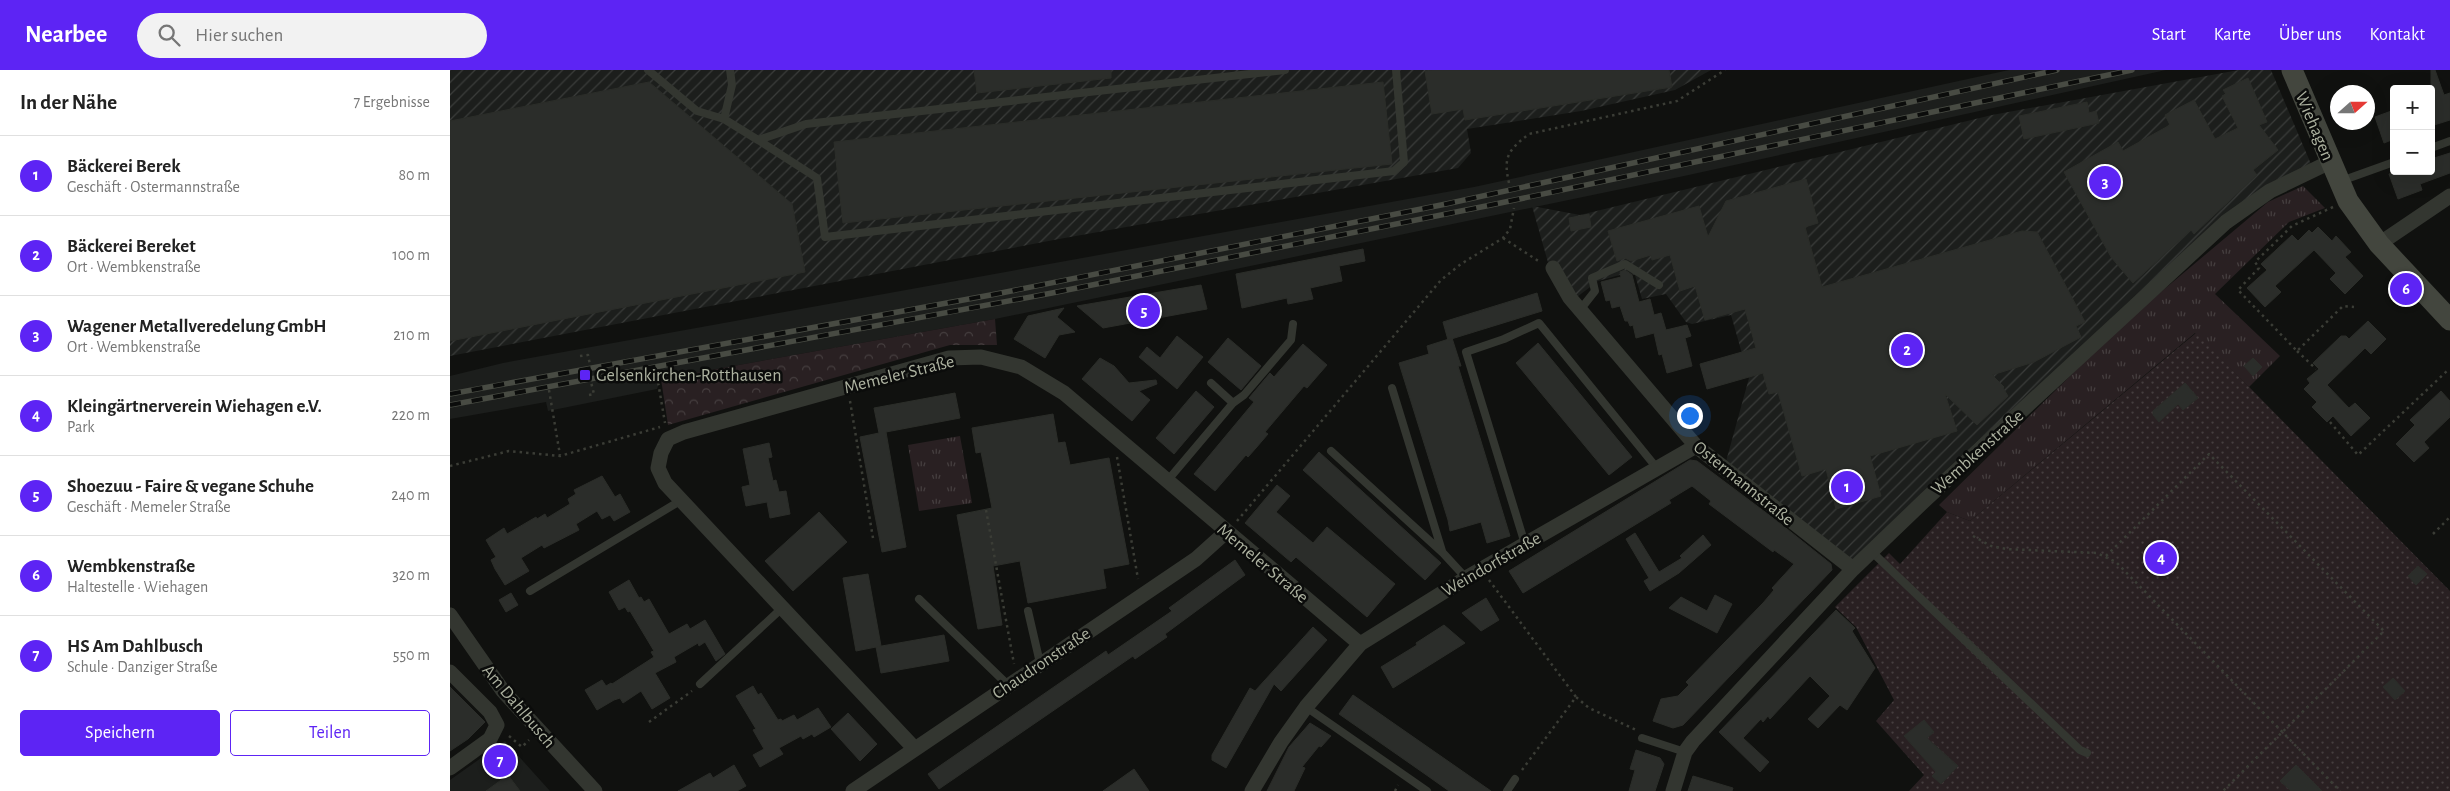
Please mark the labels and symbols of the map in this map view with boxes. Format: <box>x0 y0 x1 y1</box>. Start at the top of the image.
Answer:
north arrow <box>2330 85 2375 130</box>
street label: Wiehagen <box>2292 89 2337 163</box>
pin: 3 <box>2089 163 2121 201</box>
pin: 6 <box>2390 270 2422 308</box>
pin: 5 <box>1128 292 1160 330</box>
pin: 2 <box>1891 331 1923 369</box>
street label: Memeler Straße <box>842 353 956 397</box>
place label: Gelsenkirchen-Rotthausen <box>596 367 781 385</box>
marker: Gelsenkirchen-Rotthausen <box>578 368 592 382</box>
your location <box>1677 403 1703 429</box>
street label: Wembkenstraße <box>1928 407 2027 499</box>
street label: Ostermannstraße <box>1690 438 1797 530</box>
pin: 1 <box>1831 468 1863 506</box>
street label: Memeler Straße <box>1213 521 1311 607</box>
street label: Weindorfstraße <box>1439 529 1544 600</box>
pin: 4 <box>2145 539 2177 577</box>
street label: Chaudronstraße <box>989 625 1094 703</box>
street label: Am Dahlbusch <box>478 662 558 752</box>
pin: 7 <box>484 742 516 780</box>

